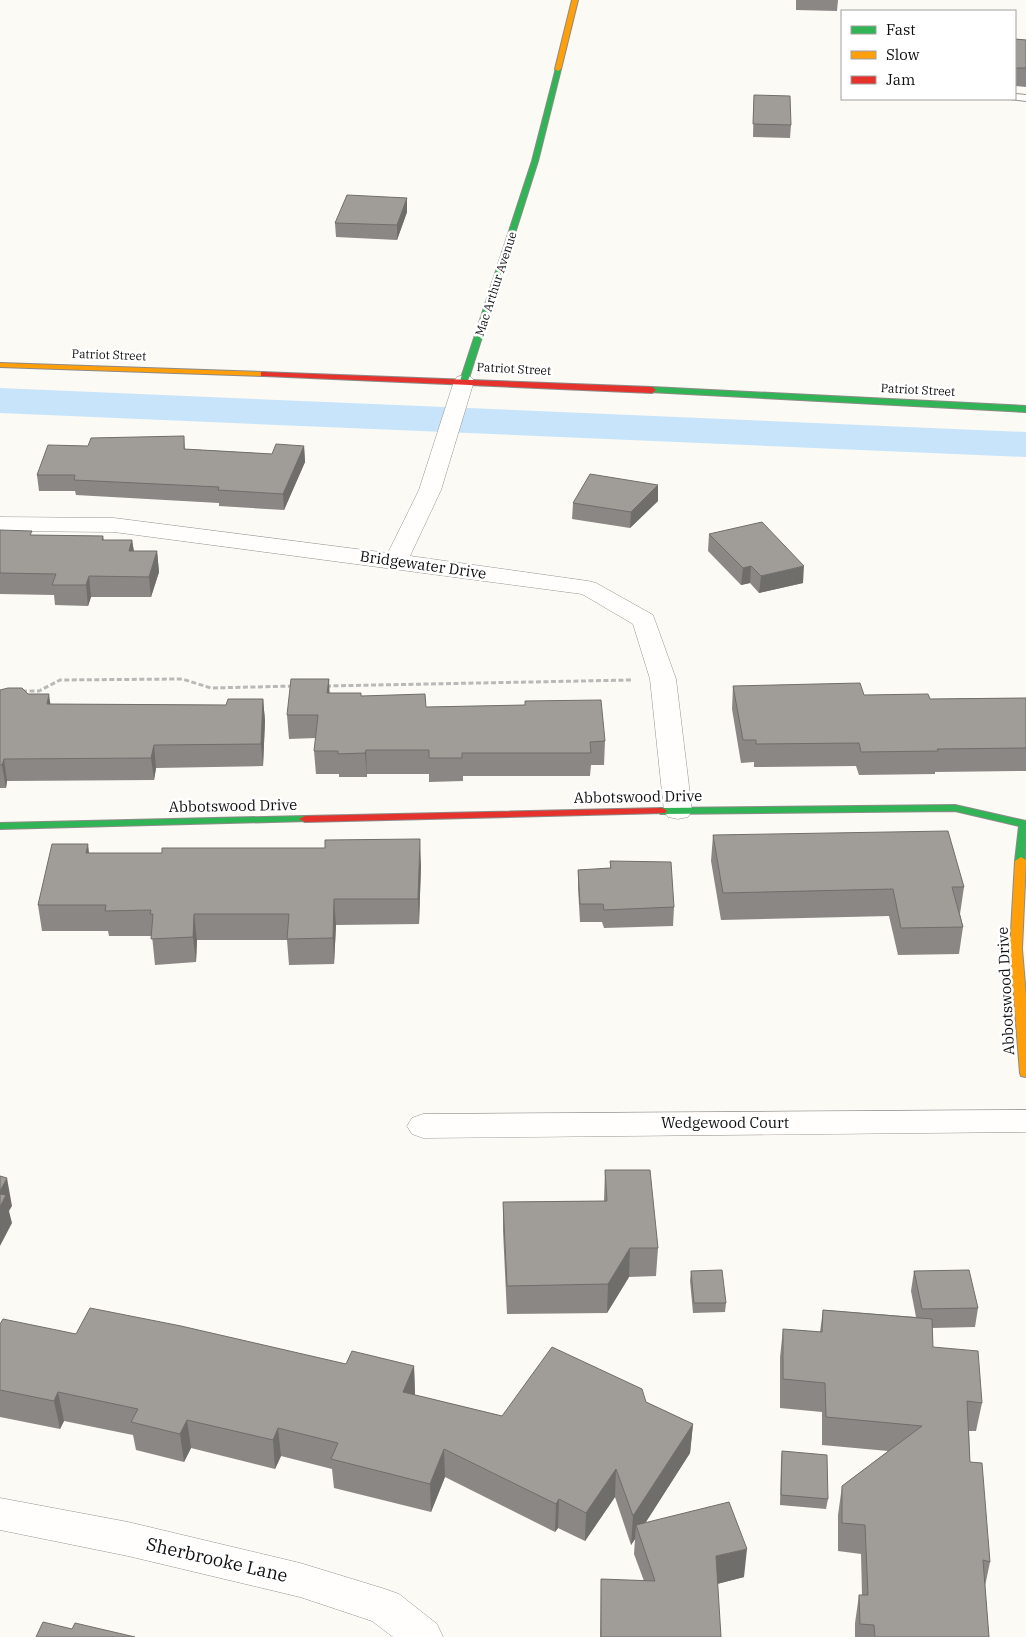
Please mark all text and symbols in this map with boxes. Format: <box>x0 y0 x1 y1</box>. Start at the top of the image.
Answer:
legend <box>841 10 1016 100</box>
text: Fast <box>886 20 916 39</box>
text: Slow <box>886 45 920 64</box>
text: Jam <box>886 70 915 89</box>
street label: Mac Arthur Avenue <box>472 230 520 338</box>
street label: Patriot Street <box>71 346 147 363</box>
street label: Patriot Street <box>476 359 552 378</box>
street label: Patriot Street <box>880 380 956 399</box>
street label: Bridgewater Drive <box>359 546 488 583</box>
street label: Abbotswood Drive <box>574 786 702 807</box>
street label: Abbotswood Drive <box>169 795 297 816</box>
street label: Abbotswood Drive <box>993 926 1018 1056</box>
street label: Wedgewood Court <box>661 1113 789 1132</box>
street label: Sherbrooke Lane <box>144 1532 290 1587</box>

